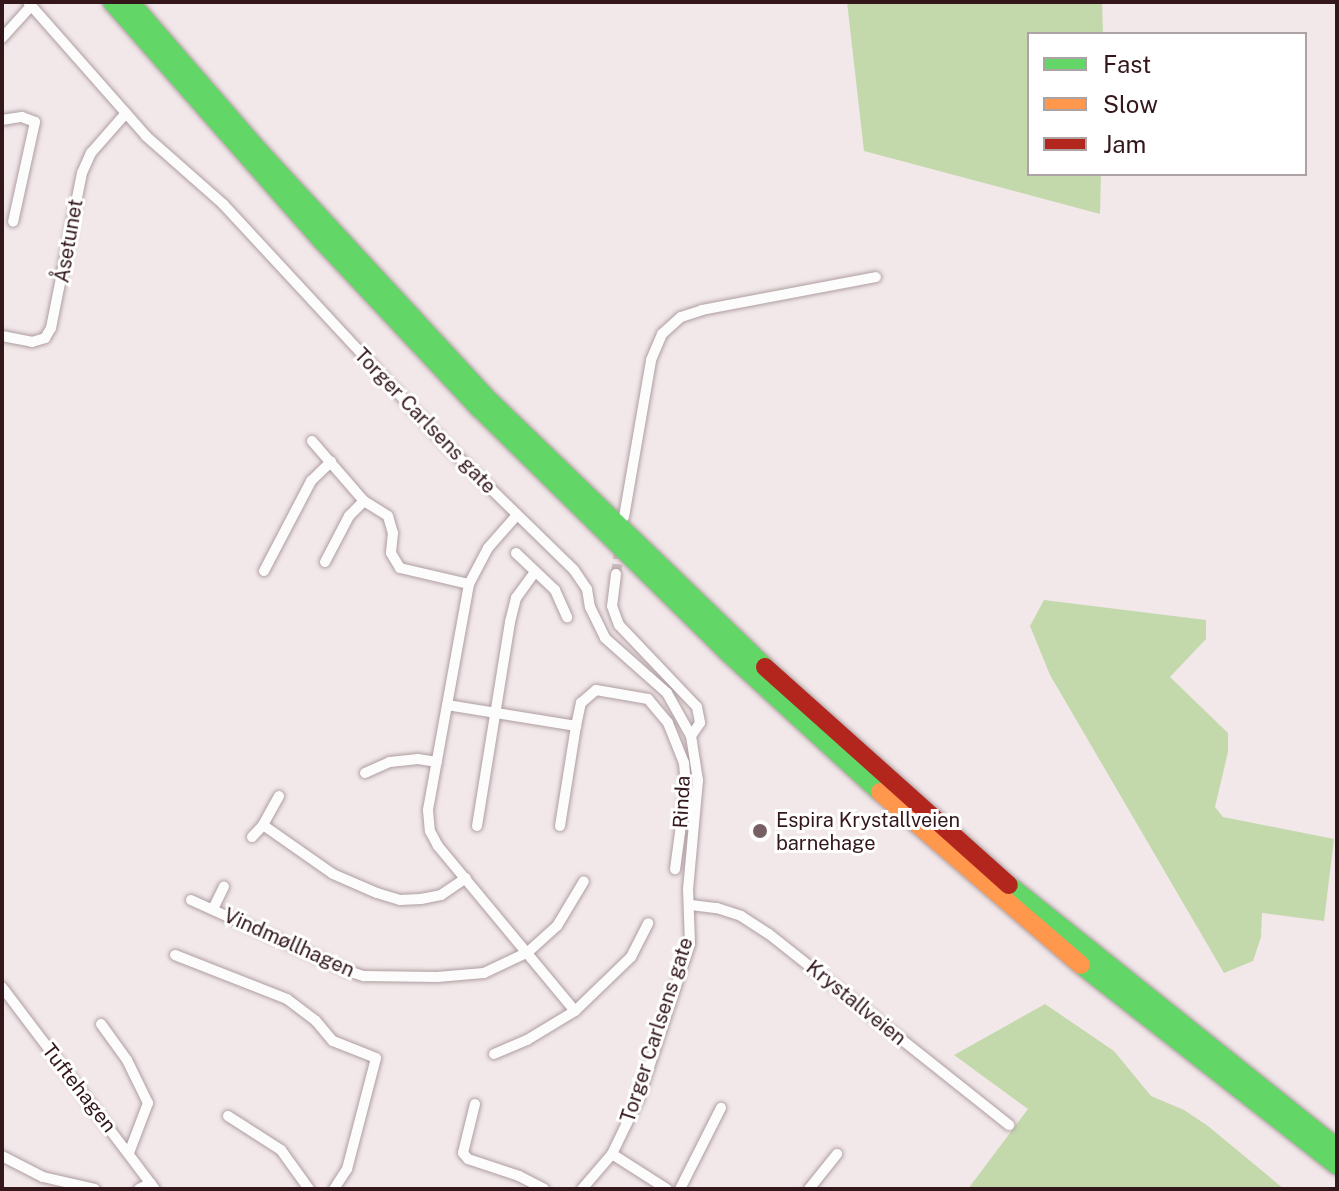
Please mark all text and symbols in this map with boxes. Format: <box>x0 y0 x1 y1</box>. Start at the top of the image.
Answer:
legend <box>1027 32 1307 176</box>
text: Fast <box>1103 50 1151 78</box>
text: Slow <box>1103 90 1158 118</box>
text: Jam <box>1103 130 1146 158</box>
street label: Åsetunet <box>50 197 88 285</box>
street label: Torger Carlsens gate <box>349 343 501 499</box>
street label: Rinda <box>669 775 695 829</box>
place label: Espira Krystallveien barnehage <box>776 808 960 855</box>
marker: Espira Krystallveien barnehage <box>751 822 769 840</box>
street label: Vindmøllhagen <box>220 903 358 983</box>
street label: Torger Carlsens gate <box>616 934 698 1126</box>
street label: Krystallveien <box>801 955 911 1051</box>
street label: Tuftehagen <box>37 1039 121 1137</box>

